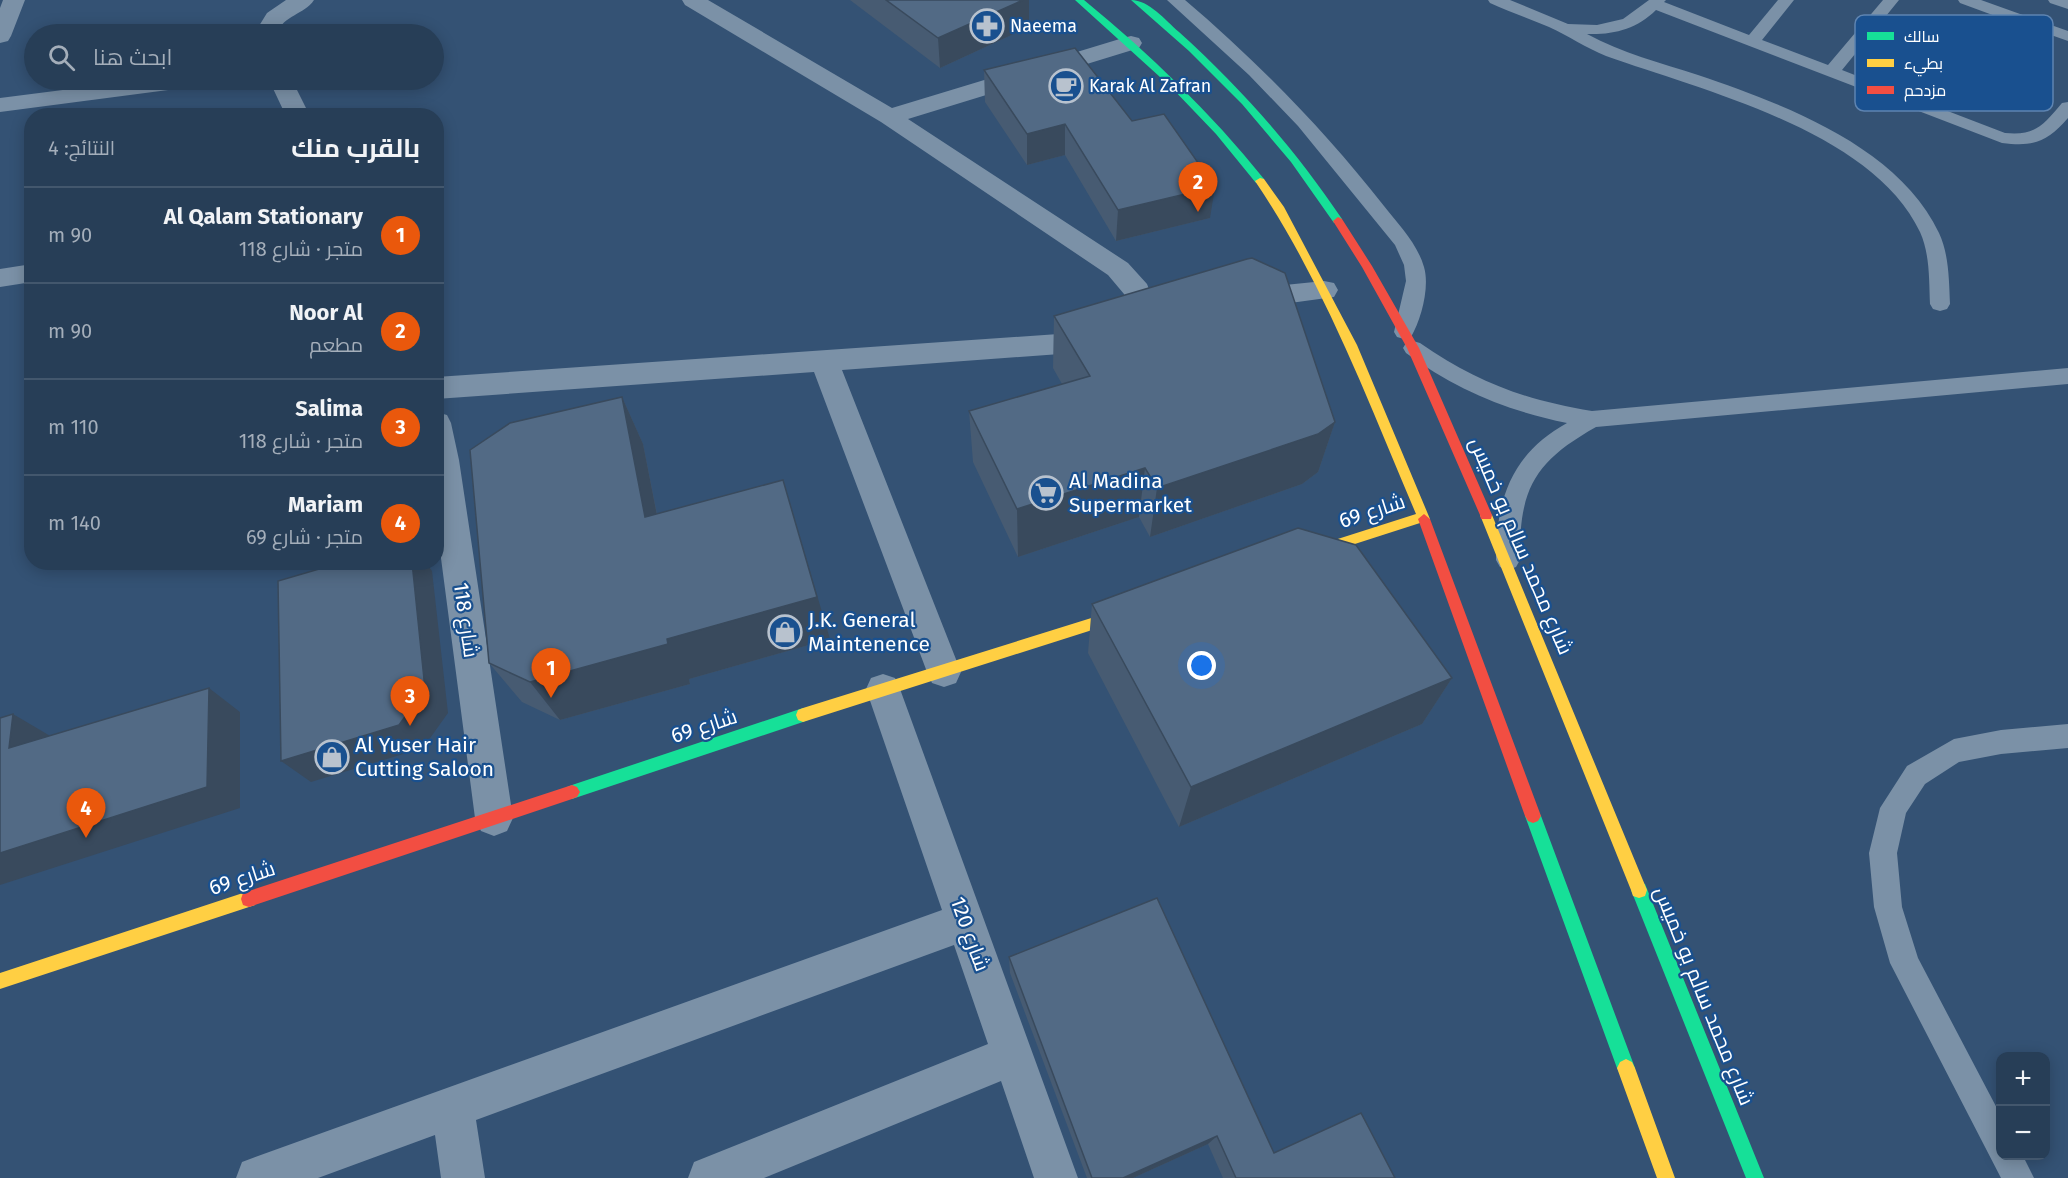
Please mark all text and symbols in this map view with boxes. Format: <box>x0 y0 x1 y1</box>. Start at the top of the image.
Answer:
pharmacy icon: Naeema <box>969 8 1005 44</box>
place label: Naeema <box>1010 15 1077 37</box>
legend <box>1855 15 2053 111</box>
search box <box>24 24 444 90</box>
text: سالك <box>1904 27 1939 46</box>
icon: search <box>45 41 78 74</box>
text: ابحث هنا <box>93 44 172 71</box>
text: بطيء <box>1904 54 1943 77</box>
cafe icon: Karak Al Zafran <box>1048 68 1084 104</box>
place label: Karak Al Zafran <box>1089 75 1211 97</box>
text: مزدحم <box>1904 81 1946 102</box>
text: بالقرب منك <box>291 133 420 164</box>
text: النتائج: 4 <box>48 136 115 160</box>
pin: 2 <box>1178 162 1218 212</box>
text: Al Qalam Stationary <box>164 203 363 230</box>
text: 90 m <box>48 223 92 247</box>
text: 1 <box>396 223 405 247</box>
text: متجر · شارع 118 <box>239 237 363 261</box>
text: Noor Al <box>289 299 363 326</box>
text: 90 m <box>48 319 92 343</box>
text: 2 <box>395 319 406 343</box>
text: مطعم <box>309 333 363 357</box>
text: Salima <box>295 395 363 422</box>
text: 110 m <box>48 415 99 439</box>
text: 3 <box>395 415 406 439</box>
text: متجر · شارع 118 <box>239 429 363 453</box>
street label: شارع محمد سالم بو خميس <box>1462 433 1579 659</box>
place label: Al Madina Supermarket <box>1069 468 1192 518</box>
supermarket icon: Al Madina Supermarket <box>1028 475 1064 511</box>
street label: شارع 69 <box>1336 488 1409 535</box>
text: Mariam <box>288 491 363 518</box>
text: 140 m <box>48 511 101 535</box>
text: 4 <box>395 511 406 535</box>
text: متجر · شارع 69 <box>246 525 363 549</box>
street label: شارع 118 <box>447 581 484 659</box>
place label: J.K. General Maintenence <box>808 607 930 657</box>
shop icon: J.K. General Maintenence <box>767 614 803 650</box>
pin: 1 <box>532 648 570 698</box>
your location <box>1187 651 1216 680</box>
pin: 3 <box>390 676 430 726</box>
street label: شارع 69 <box>668 703 741 750</box>
place label: Al Yuser Hair Cutting Saloon <box>355 732 494 782</box>
shop icon: Al Yuser Hair Cutting Saloon <box>314 739 350 775</box>
pin: 4 <box>66 788 106 838</box>
street label: شارع 69 <box>206 855 279 902</box>
street label: شارع محمد سالم بو خميس <box>1647 883 1760 1110</box>
street label: شارع 120 <box>944 893 995 975</box>
map controls <box>1996 1052 2050 1160</box>
button: + <box>1996 1052 2050 1106</box>
button: − <box>1996 1106 2050 1160</box>

